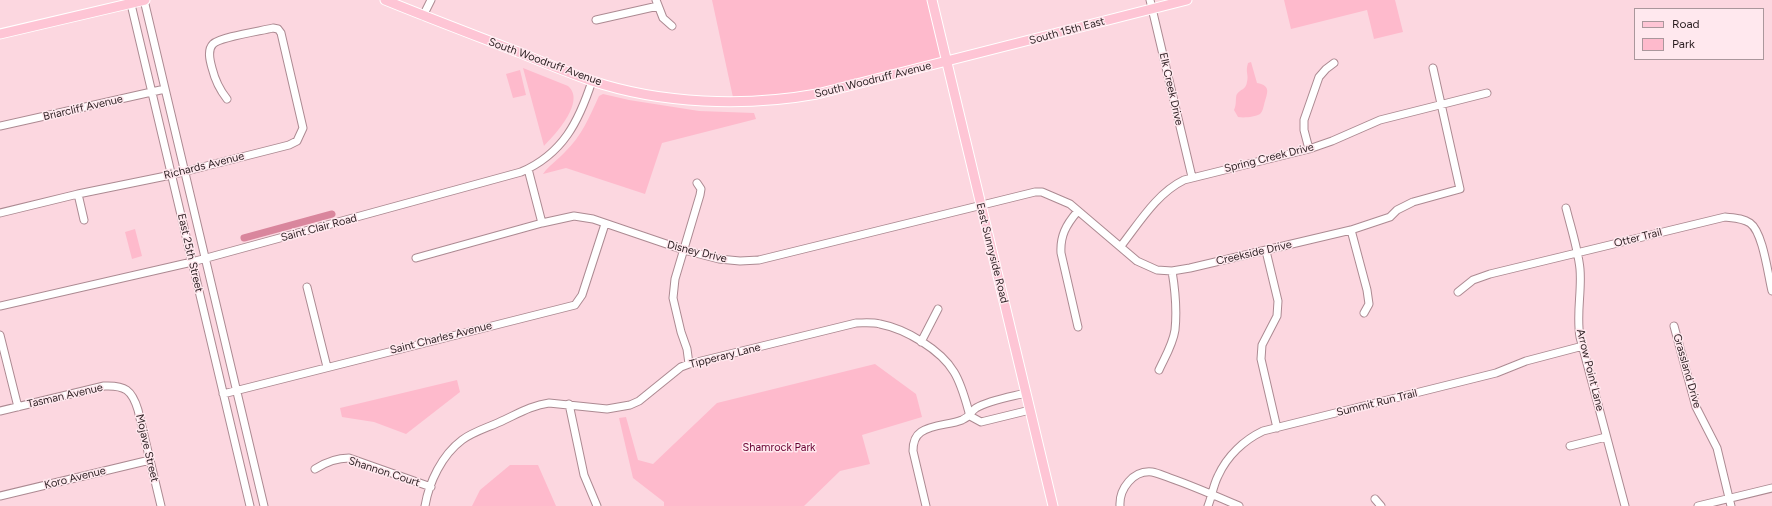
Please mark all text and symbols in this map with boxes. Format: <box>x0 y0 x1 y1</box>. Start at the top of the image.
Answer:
legend <box>1634 8 1764 60</box>
street label: South 15th East <box>1028 15 1106 47</box>
text: Road <box>1672 17 1700 31</box>
street label: South Woodruff Avenue <box>487 35 603 89</box>
text: Park <box>1672 37 1695 51</box>
street label: Elk Creek Drive <box>1156 51 1186 127</box>
street label: South Woodruff Avenue <box>813 59 933 101</box>
street label: Briarcliff Avenue <box>42 92 124 124</box>
street label: Spring Creek Drive <box>1223 140 1315 176</box>
street label: Richards Avenue <box>162 150 246 182</box>
street label: East Sunnyside Road <box>973 201 1011 305</box>
street label: East 25th Street <box>175 212 205 294</box>
street label: Saint Clair Road <box>280 212 358 244</box>
street label: Otter Trail <box>1613 226 1663 250</box>
street label: Disney Drive <box>666 238 728 266</box>
street label: Creekside Drive <box>1215 238 1293 268</box>
street label: Saint Charles Avenue <box>389 319 493 357</box>
street label: Arrow Point Lane <box>1573 328 1607 412</box>
street label: Grassland Drive <box>1670 332 1704 410</box>
street label: Tipperary Lane <box>688 341 762 371</box>
street label: Tasman Avenue <box>26 381 104 411</box>
street label: Summit Run Trail <box>1335 387 1419 419</box>
street label: Mojave Street <box>133 413 161 483</box>
park label: Shamrock Park <box>743 441 815 455</box>
street label: Shannon Court <box>347 454 421 490</box>
street label: Koro Avenue <box>43 464 107 492</box>

